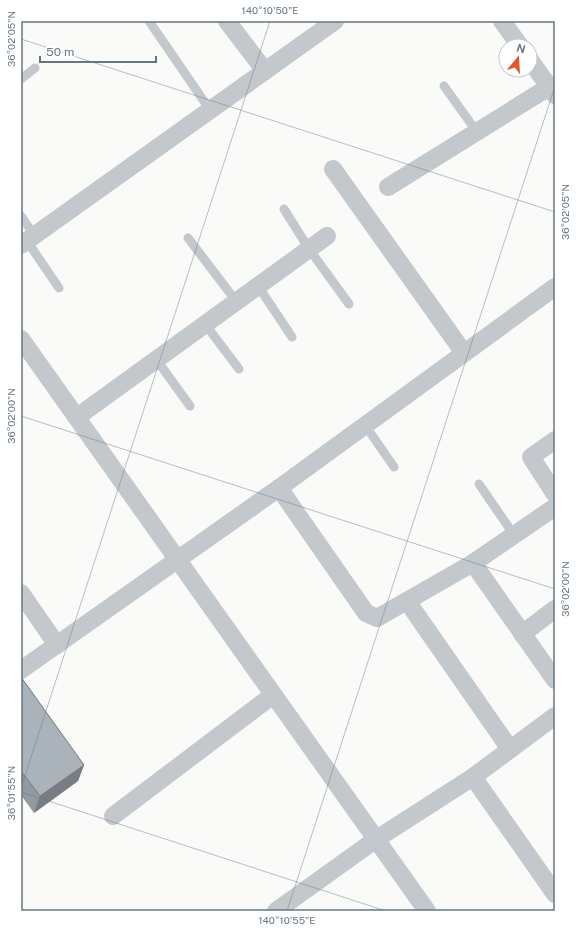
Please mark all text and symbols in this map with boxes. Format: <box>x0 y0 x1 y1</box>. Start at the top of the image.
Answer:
text: 140°10'50"E <box>242 4 298 16</box>
text: 36°02'05"N <box>5 11 17 67</box>
scale bar <box>40 38 156 64</box>
north arrow <box>498 38 538 78</box>
text: N <box>515 41 527 56</box>
text: 50 m <box>46 45 74 59</box>
text: 36°02'05"N <box>559 184 571 240</box>
text: 36°02'00"N <box>5 388 17 444</box>
text: 36°02'00"N <box>559 561 571 617</box>
text: 36°01'55"N <box>5 766 17 820</box>
text: 140°10'55"E <box>258 914 316 926</box>

